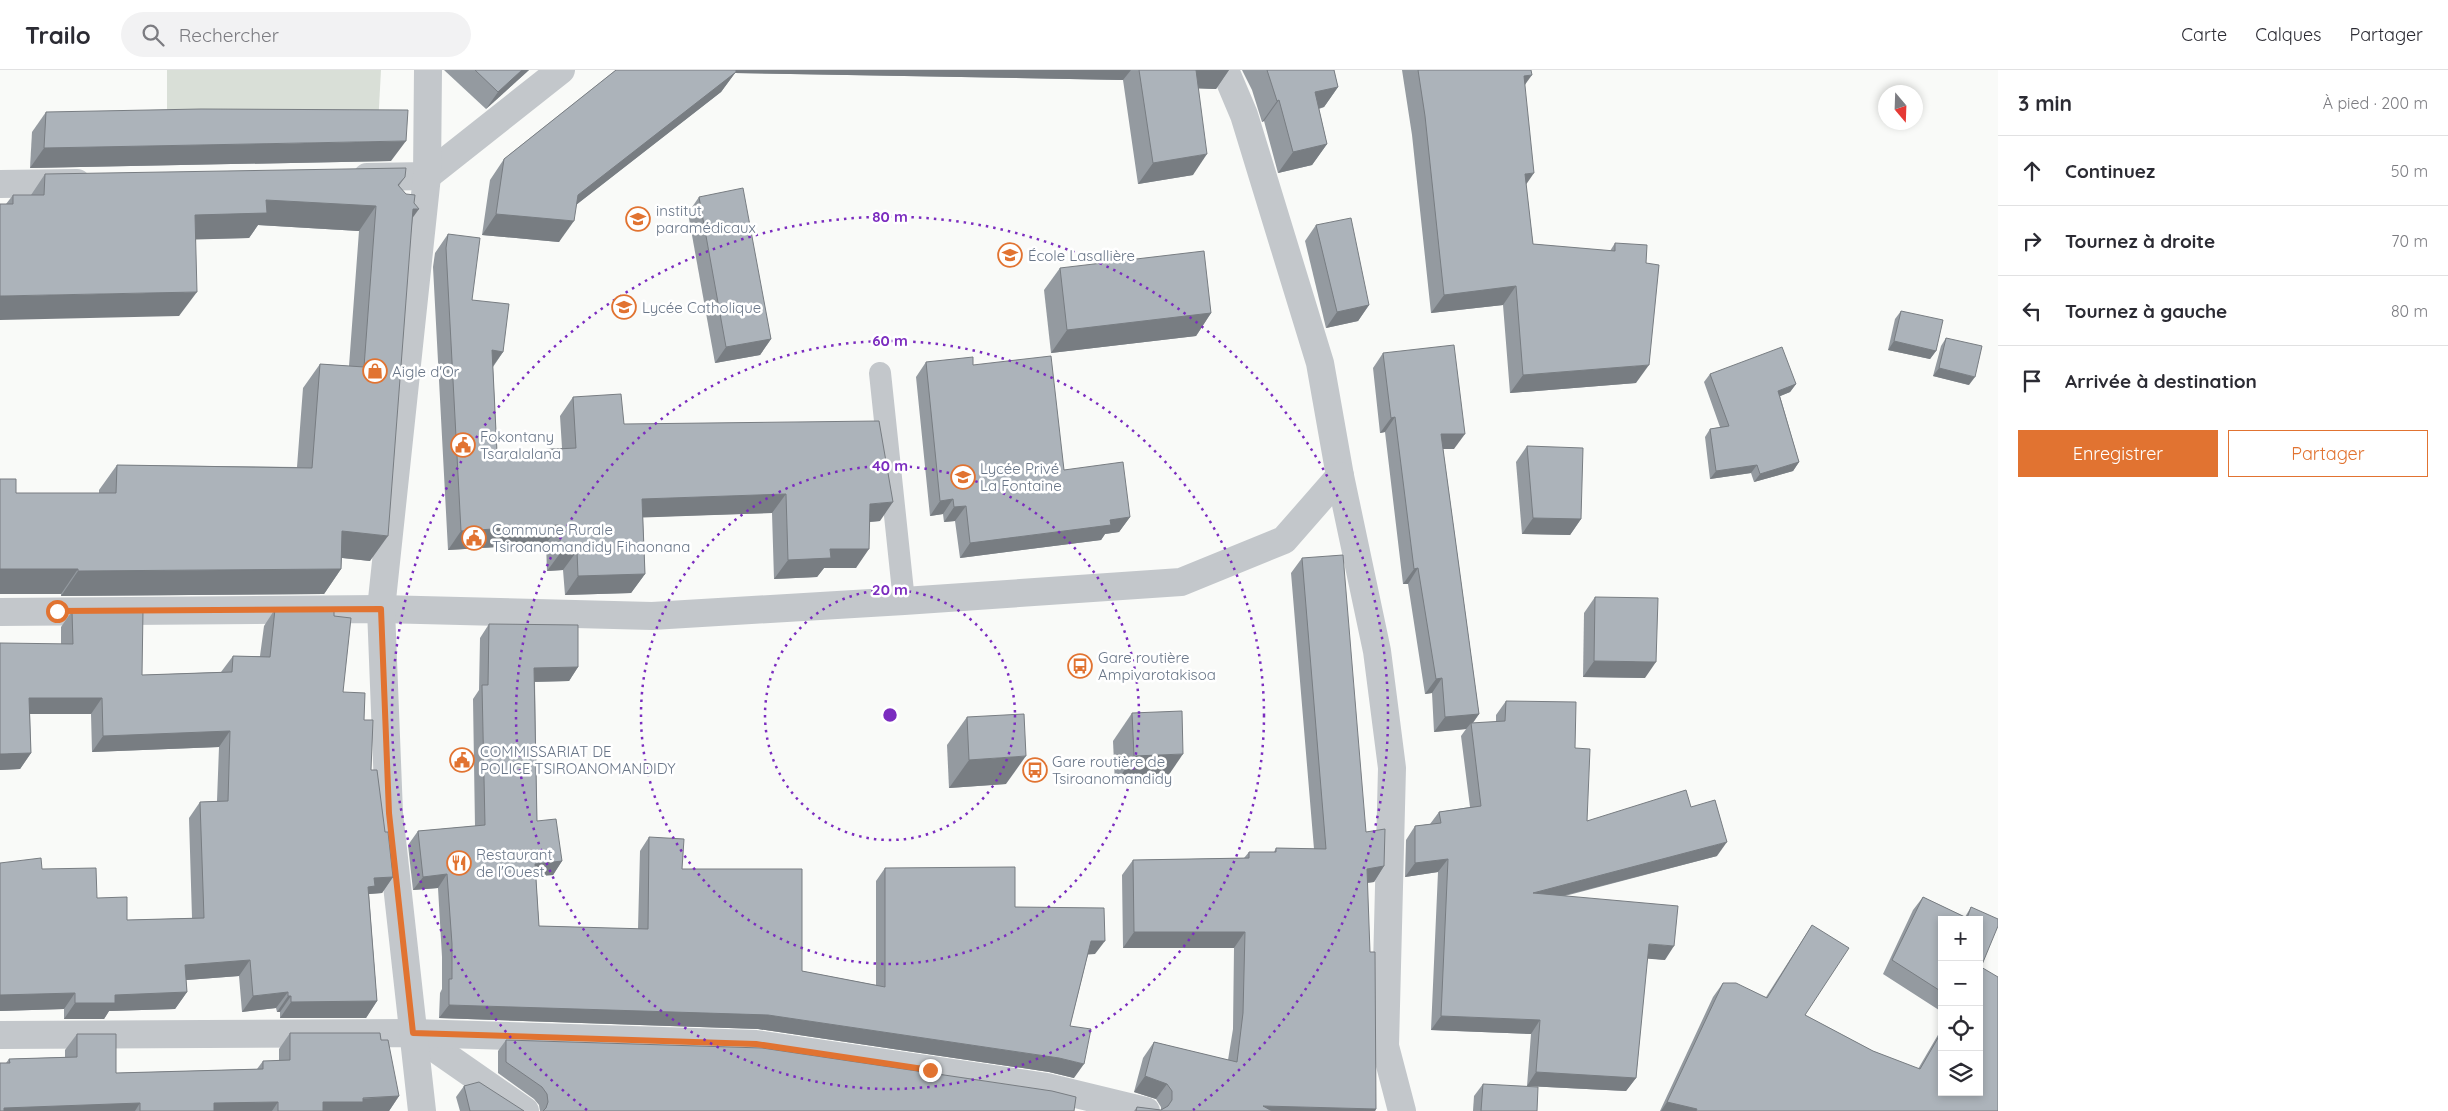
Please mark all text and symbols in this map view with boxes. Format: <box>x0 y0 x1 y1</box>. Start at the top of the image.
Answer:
search box <box>121 12 471 57</box>
text: Trailo <box>25 20 91 50</box>
icon: search <box>139 21 167 49</box>
text: Rechercher <box>179 23 279 47</box>
text: Carte <box>2181 23 2227 46</box>
text: Calques <box>2255 23 2322 46</box>
text: Partager <box>2350 23 2423 46</box>
north arrow <box>1878 85 1923 130</box>
text: 3 min <box>2018 90 2072 116</box>
text: À pied · 200 m <box>2323 93 2428 113</box>
icon: ahead <box>2018 157 2046 185</box>
text: Continuez <box>2065 159 2155 183</box>
text: 50 m <box>2391 161 2428 181</box>
place label: institut paramédicaux <box>656 201 756 237</box>
school or university icon: institut paramédicaux <box>625 206 651 232</box>
text: 80 m <box>872 207 908 226</box>
icon: right <box>2018 227 2046 255</box>
text: Tournez à droite <box>2065 229 2215 253</box>
text: 70 m <box>2391 231 2428 251</box>
school or university icon: École Lasallière <box>997 242 1023 268</box>
place label: École Lasallière <box>1028 246 1135 265</box>
school or university icon: Lycée Catholique <box>611 294 637 320</box>
icon: left <box>2018 297 2046 325</box>
place label: Lycée Catholique <box>642 298 761 317</box>
text: Tournez à gauche <box>2065 299 2227 323</box>
text: 80 m <box>2391 301 2428 321</box>
text: 60 m <box>872 331 908 350</box>
shop icon: Aigle d'Or <box>362 358 388 384</box>
place label: Aigle d'Or <box>392 362 460 381</box>
icon: arrive <box>2018 367 2046 395</box>
text: Arrivée à destination <box>2065 369 2257 393</box>
place label: Fokontany Tsaralalana <box>480 427 561 463</box>
button: Enregistrer <box>2018 430 2218 477</box>
button: Partager <box>2228 430 2428 477</box>
public building icon: Fokontany Tsaralalana <box>450 432 476 458</box>
text: 40 m <box>872 456 908 475</box>
place label: Lycée Privé La Fontaine <box>980 459 1062 495</box>
school or university icon: Lycée Privé La Fontaine <box>950 464 976 490</box>
place label: Commune Rurale Tsiroanomandidy Fihaonana <box>492 520 690 556</box>
public building icon: Commune Rurale Tsiroanomandidy Fihaonana <box>461 525 487 551</box>
text: 20 m <box>872 580 908 599</box>
route start <box>46 600 69 623</box>
place label: Gare routière Ampivarotakisoa <box>1098 648 1216 684</box>
bus stop icon: Gare routière Ampivarotakisoa <box>1067 653 1093 679</box>
centre of rings <box>881 706 899 724</box>
place label: COMMISSARIAT DE POLICE TSIROANOMANDIDY <box>480 742 676 778</box>
public building icon: COMMISSARIAT DE POLICE TSIROANOMANDIDY <box>449 747 475 773</box>
place label: Gare routière de Tsiroanomandidy <box>1052 752 1172 788</box>
bus stop icon: Gare routière de Tsiroanomandidy <box>1022 757 1048 783</box>
place label: Restaurant de l'Ouest <box>476 845 553 881</box>
restaurant icon: Restaurant de l'Ouest <box>446 850 472 876</box>
map controls <box>1938 916 1983 1096</box>
button: + <box>1938 916 1983 961</box>
button: − <box>1938 961 1983 1006</box>
button: locate <box>1938 1006 1983 1051</box>
button: layers <box>1938 1051 1983 1096</box>
route end <box>919 1059 942 1082</box>

